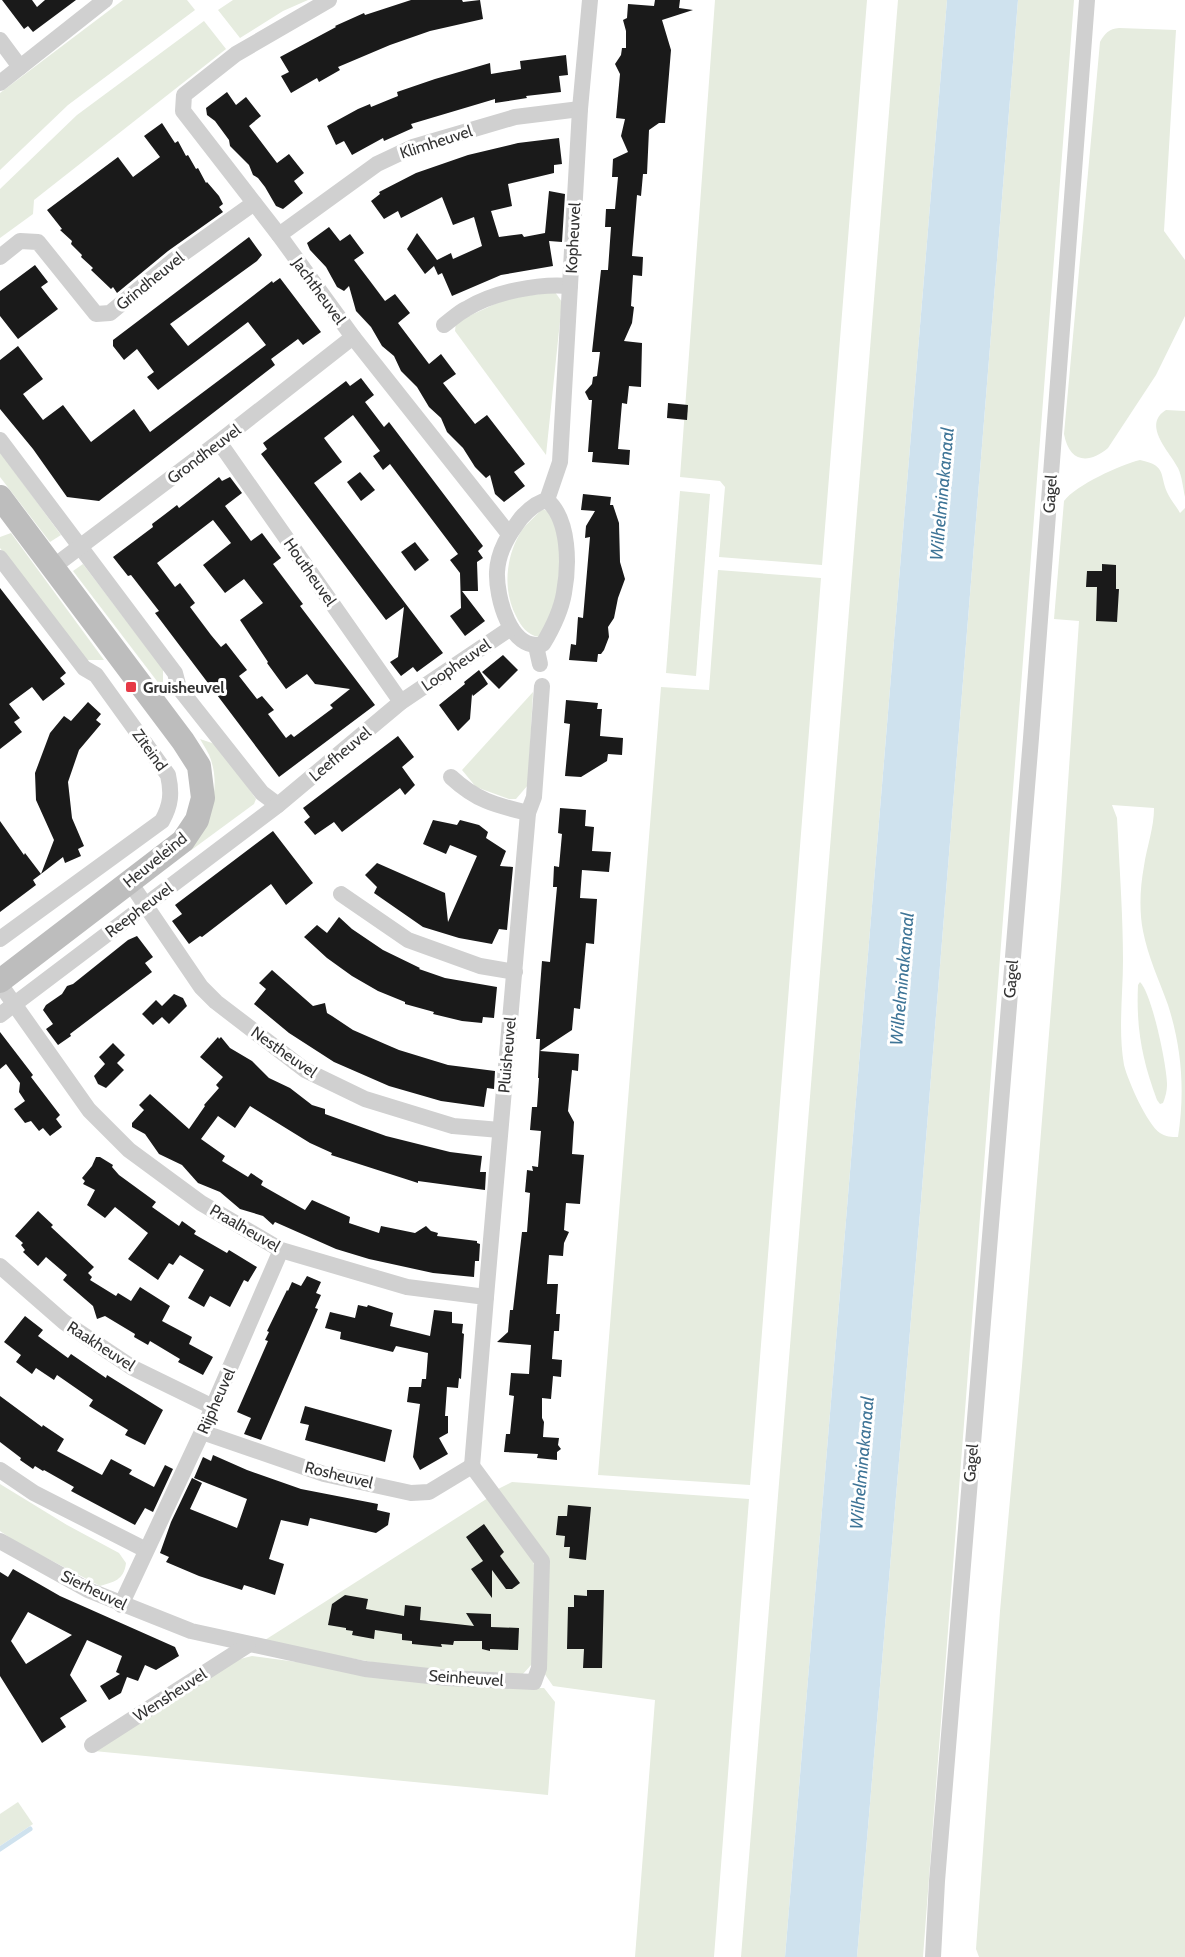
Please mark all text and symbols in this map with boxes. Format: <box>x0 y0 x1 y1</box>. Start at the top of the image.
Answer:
street label: Klimheuvel <box>397 121 475 163</box>
street label: Kopheuvel <box>562 202 584 274</box>
street label: Grindheuvel <box>112 248 188 314</box>
street label: Jachtheuvel <box>288 253 350 328</box>
street label: Grondheuvel <box>164 420 245 488</box>
water label: Wilhelminakanaal <box>925 426 959 562</box>
street label: Gagel <box>1039 474 1061 514</box>
street label: Houtheuvel <box>280 534 340 610</box>
street label: Loopheuvel <box>418 635 494 695</box>
place label: Gruisheuvel <box>143 678 224 697</box>
marker: Gruisheuvel <box>124 680 138 694</box>
street label: Leefheuvel <box>305 723 375 785</box>
street label: Ziteind <box>129 725 171 775</box>
street label: Heuveleind <box>119 828 191 892</box>
street label: Reepheuvel <box>101 878 177 942</box>
water label: Wilhelminakanaal <box>885 911 919 1047</box>
street label: Gagel <box>1000 959 1022 999</box>
street label: Pluisheuvel <box>494 1016 520 1094</box>
street label: Nestheuvel <box>247 1022 321 1082</box>
street label: Praalheuvel <box>206 1200 284 1256</box>
street label: Raakheuvel <box>64 1317 139 1375</box>
street label: Rijpheuvel <box>193 1365 239 1437</box>
water label: Wilhelminakanaal <box>845 1395 879 1531</box>
street label: Gagel <box>960 1443 982 1483</box>
street label: Rosheuvel <box>303 1457 375 1493</box>
street label: Sierheuvel <box>58 1566 130 1614</box>
street label: Wensheuvel <box>130 1664 210 1726</box>
street label: Seinheuvel <box>428 1666 504 1690</box>

